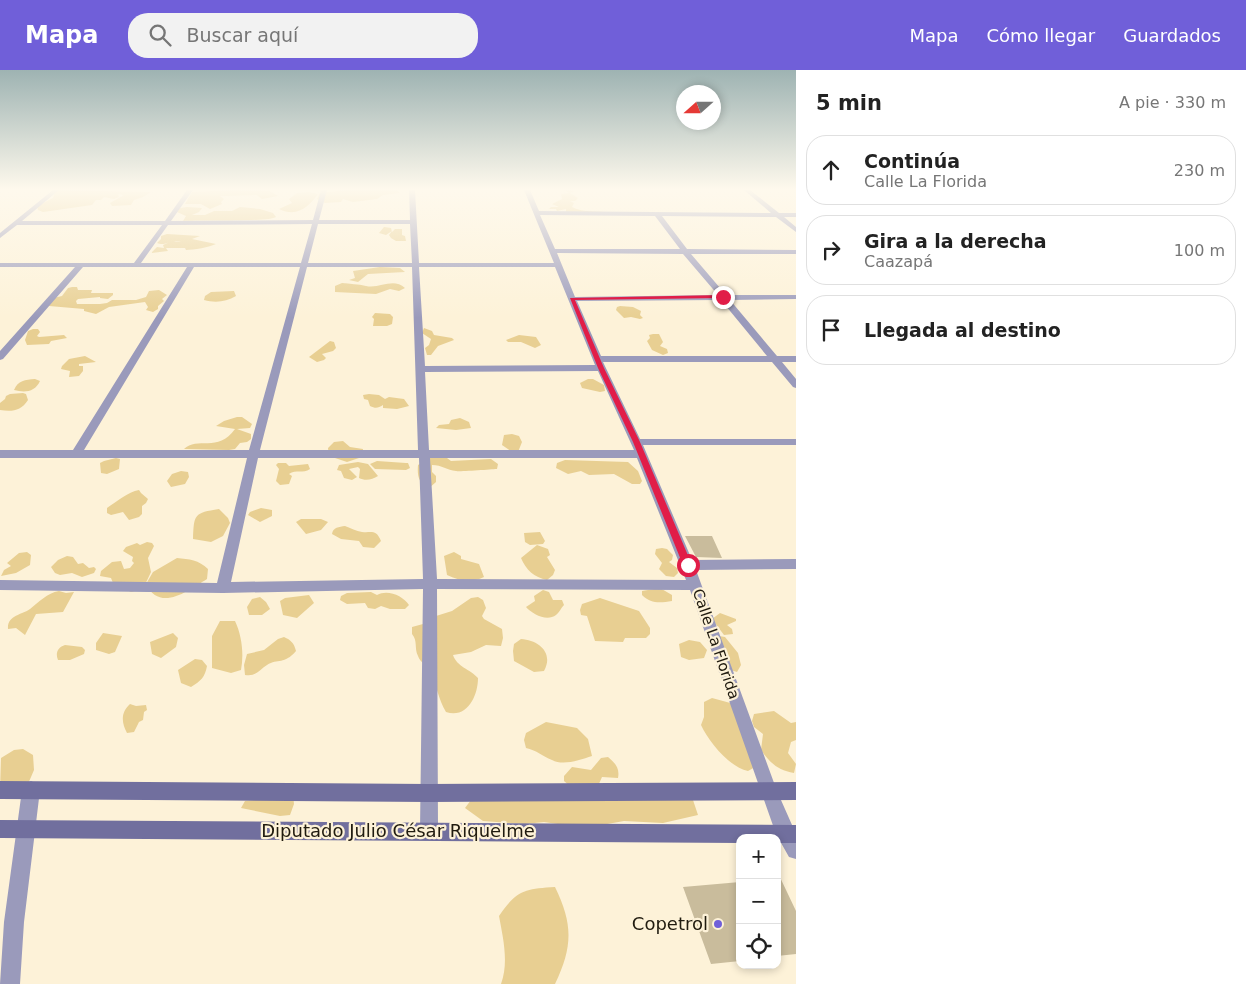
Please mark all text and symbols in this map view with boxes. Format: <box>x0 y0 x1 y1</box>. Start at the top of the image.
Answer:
search box <box>128 13 478 58</box>
text: Mapa <box>25 21 98 49</box>
icon: search <box>146 21 174 49</box>
text: Buscar aquí <box>186 24 298 46</box>
text: Mapa <box>909 25 958 46</box>
text: Cómo llegar <box>986 25 1095 46</box>
text: Guardados <box>1123 25 1221 46</box>
north arrow <box>676 85 721 130</box>
text: 5 min <box>816 91 882 115</box>
text: A pie · 330 m <box>1119 93 1226 112</box>
text: Continúa <box>864 150 960 172</box>
icon: ahead <box>817 156 845 184</box>
text: 230 m <box>1174 161 1225 180</box>
text: Calle La Florida <box>864 172 987 191</box>
text: Gira a la derecha <box>864 230 1047 252</box>
icon: right <box>817 236 845 264</box>
text: 100 m <box>1174 241 1225 260</box>
text: Caazapá <box>864 252 933 271</box>
route end <box>712 286 735 309</box>
icon: arrive <box>817 316 845 344</box>
text: Llegada al destino <box>864 319 1061 341</box>
route start <box>677 554 700 577</box>
street label: Calle La Florida <box>689 587 743 701</box>
street label: Diputado Julio César Riquelme <box>261 820 535 841</box>
map controls <box>736 834 781 969</box>
button: + <box>736 834 781 879</box>
button: − <box>736 879 781 924</box>
place label: Copetrol <box>632 913 708 934</box>
marker: Copetrol <box>712 918 724 930</box>
button: locate <box>736 924 781 969</box>

